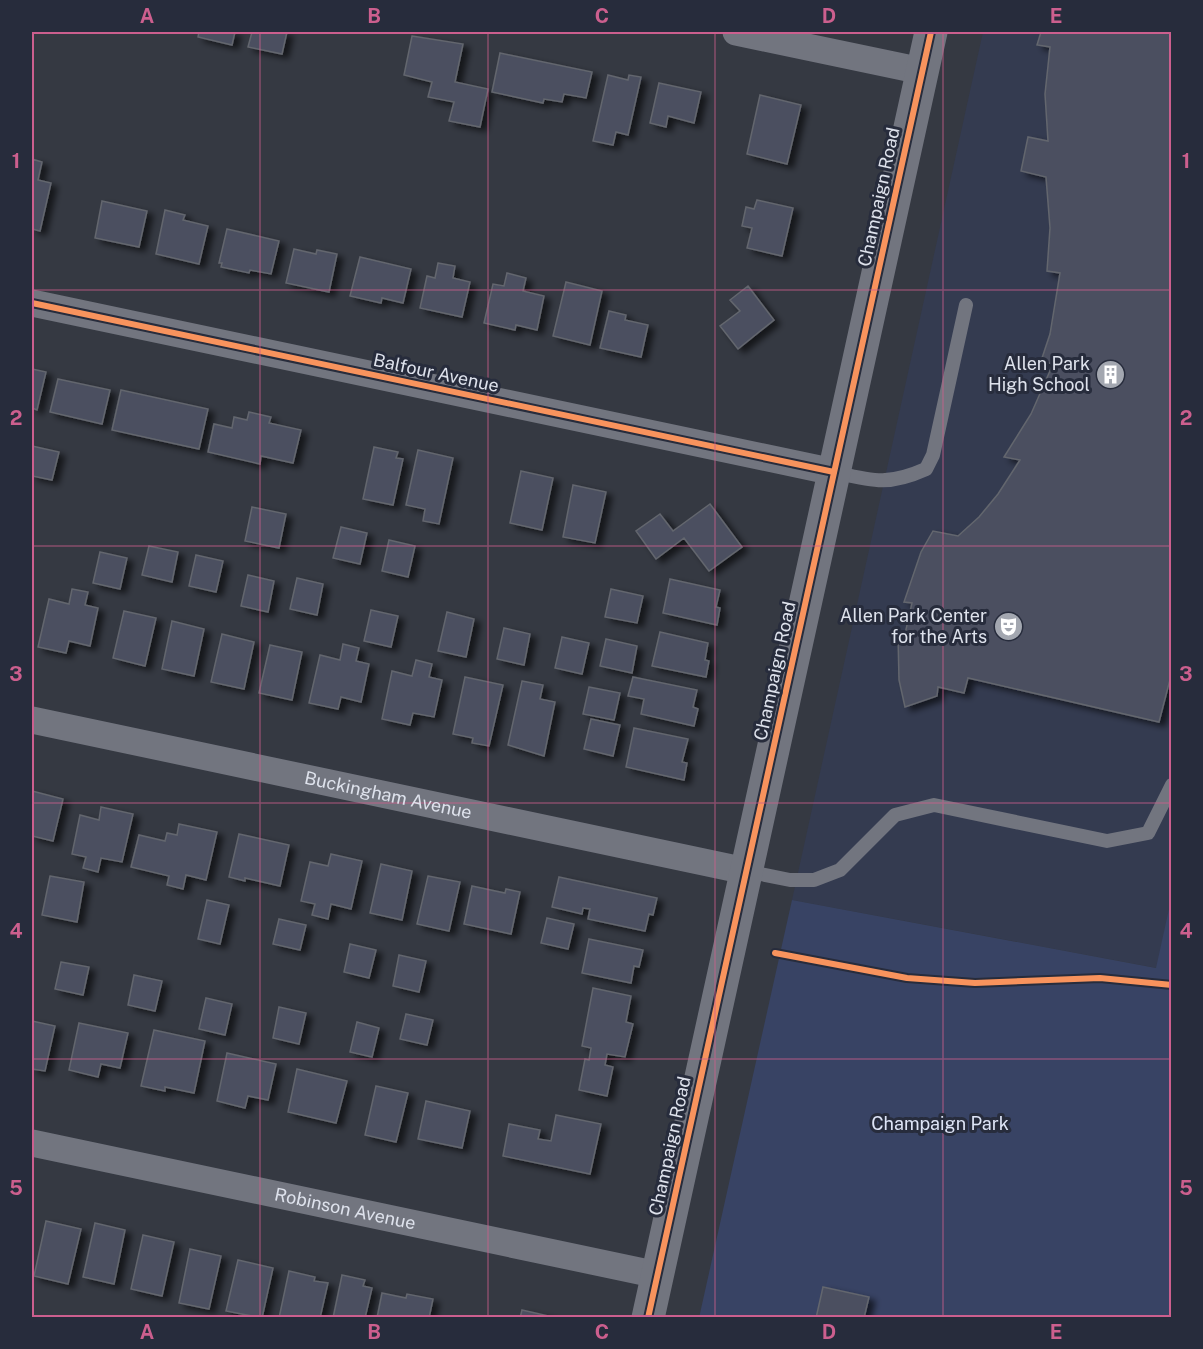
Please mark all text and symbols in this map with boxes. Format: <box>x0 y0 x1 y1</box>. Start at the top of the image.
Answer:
text: A <box>140 4 154 28</box>
text: B <box>367 4 381 28</box>
text: C <box>595 4 609 28</box>
text: D <box>822 4 836 28</box>
text: E <box>1050 4 1062 28</box>
street label: Champaign Road <box>853 125 904 268</box>
text: 1 <box>12 149 20 173</box>
text: 1 <box>1182 149 1190 173</box>
street label: Balfour Avenue <box>371 349 501 396</box>
place label: Allen Park High School <box>988 353 1090 395</box>
building icon: Allen Park High School <box>1095 358 1127 390</box>
text: 2 <box>10 406 22 430</box>
text: 2 <box>1180 406 1192 430</box>
street label: Champaign Road <box>749 599 800 742</box>
place label: Allen Park Center for the Arts <box>840 605 987 647</box>
theatre icon: Allen Park Center for the Arts <box>992 610 1024 642</box>
text: 3 <box>9 662 23 686</box>
text: 3 <box>1179 662 1193 686</box>
street label: Buckingham Avenue <box>303 767 474 823</box>
text: 4 <box>9 919 23 943</box>
text: 4 <box>1179 919 1193 943</box>
street label: Champaign Road <box>644 1074 695 1217</box>
park label: Champaign Park <box>871 1113 1009 1134</box>
text: 5 <box>9 1176 23 1200</box>
text: 5 <box>1179 1176 1193 1200</box>
street label: Robinson Avenue <box>273 1183 418 1234</box>
text: A <box>140 1320 154 1344</box>
text: B <box>367 1320 381 1344</box>
text: C <box>595 1320 609 1344</box>
text: D <box>822 1320 836 1344</box>
text: E <box>1050 1320 1062 1344</box>

